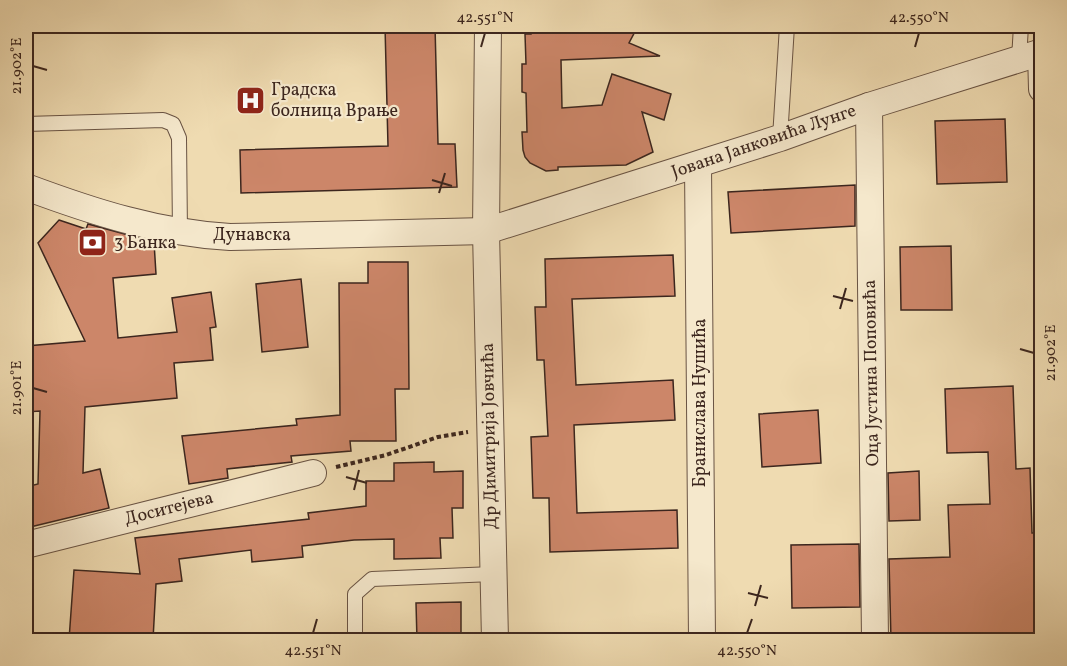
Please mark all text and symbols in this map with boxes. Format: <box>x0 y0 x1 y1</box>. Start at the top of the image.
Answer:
text: 42.551°N <box>456 8 514 29</box>
text: 42.550°N <box>889 8 949 29</box>
text: 21.902°E <box>7 38 28 94</box>
place label: Градска болница Врање <box>271 78 398 124</box>
hospital icon: Градска болница Врање <box>234 84 266 116</box>
street label: Јована Јанковића Лунге <box>668 99 860 185</box>
street label: Дунавска <box>213 223 291 248</box>
bank icon: 3 Банка <box>77 227 109 259</box>
place label: 3 Банка <box>114 231 176 256</box>
street label: Оца Јустина Поповића <box>858 279 886 467</box>
street label: Бранислава Нушића <box>688 318 713 488</box>
text: 21.902°E <box>1041 325 1062 381</box>
street label: Др Димитрија Јовчића <box>476 343 504 529</box>
text: 21.901°E <box>7 361 28 415</box>
street label: Доситејева <box>122 486 216 532</box>
text: 42.551°N <box>284 641 342 662</box>
text: 42.550°N <box>717 641 777 662</box>

